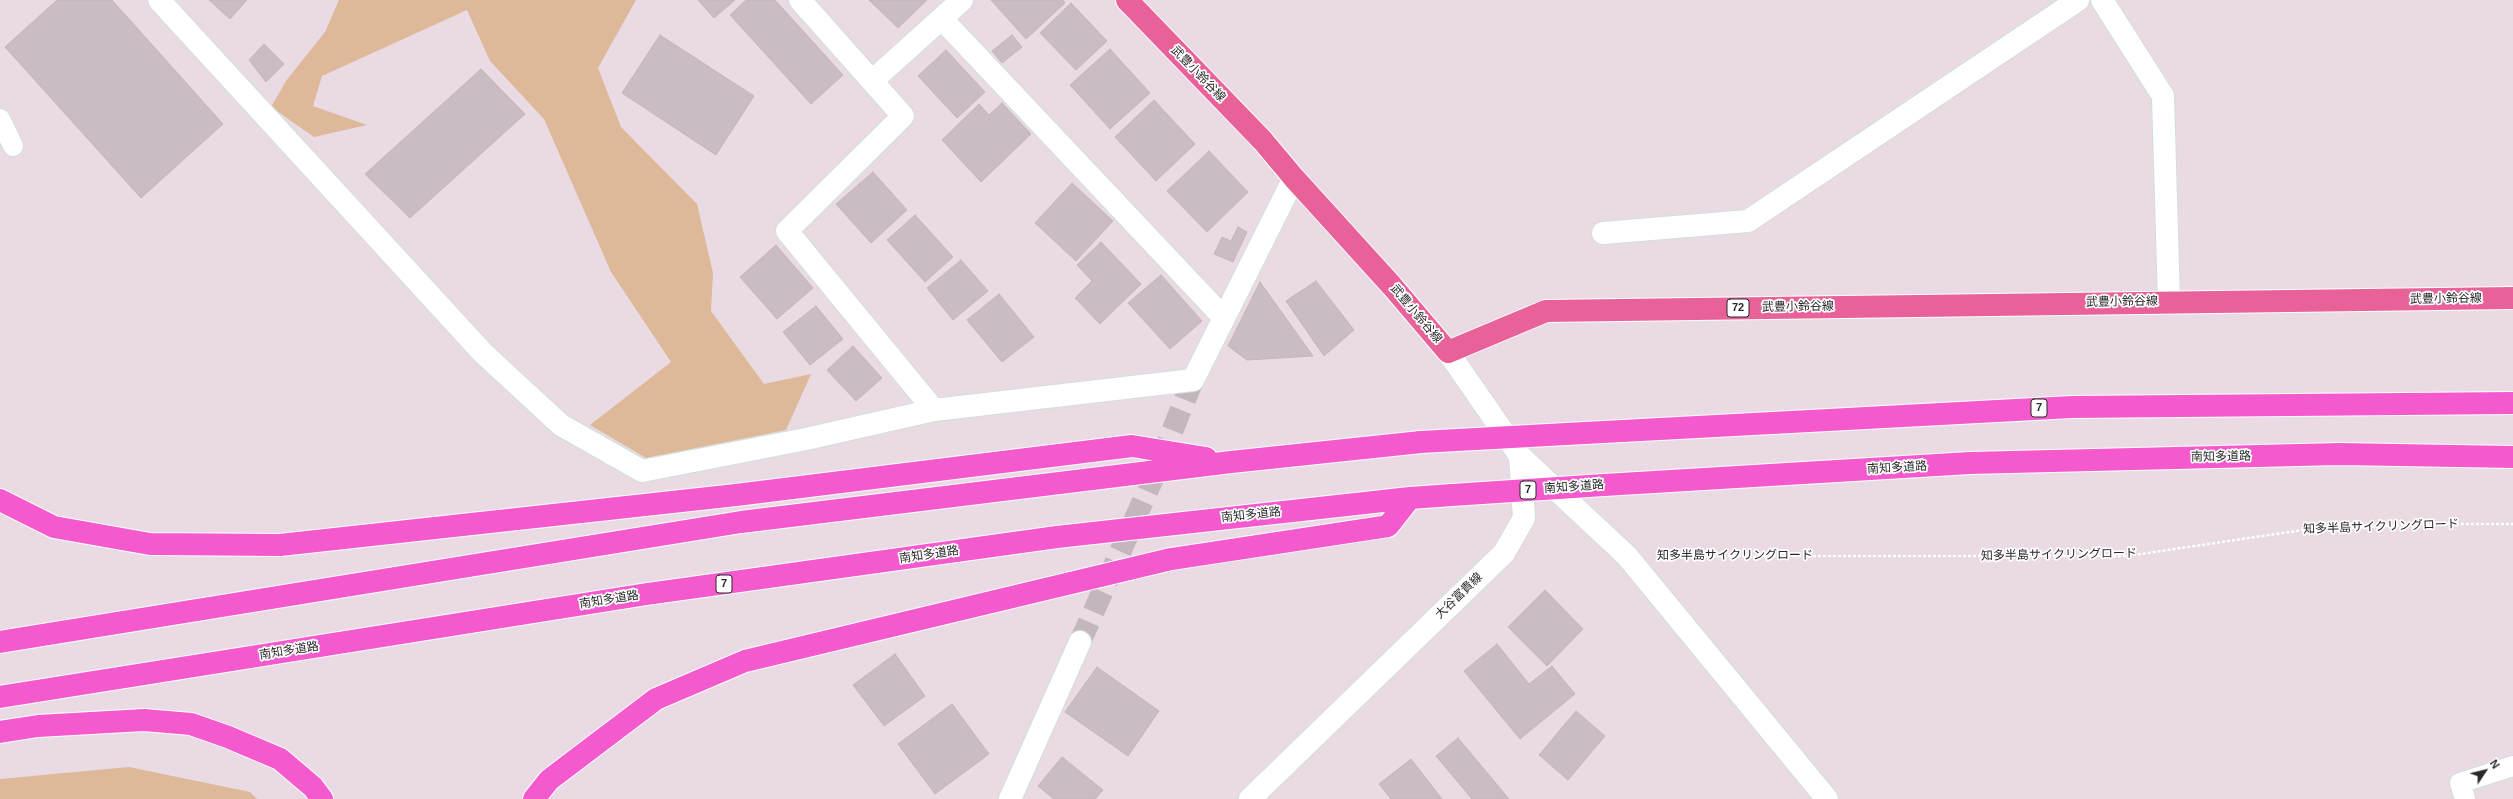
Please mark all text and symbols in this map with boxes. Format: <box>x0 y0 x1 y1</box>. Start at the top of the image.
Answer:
street label: 武豊小鈴谷線 <box>1168 43 1228 105</box>
street label: 武豊小鈴谷線 <box>1387 282 1445 346</box>
street label: 武豊小鈴谷線 <box>2410 291 2482 307</box>
street label: 武豊小鈴谷線 <box>2086 294 2158 310</box>
road number: 72 <box>1727 299 1749 317</box>
street label: 武豊小鈴谷線 <box>1762 299 1834 315</box>
road number: 7 <box>2031 399 2047 417</box>
street label: 南知多道路 <box>2191 449 2251 465</box>
street label: 南知多道路 <box>1867 459 1927 477</box>
street label: 南知多道路 <box>1544 478 1604 496</box>
road number: 7 <box>1520 481 1536 499</box>
street label: 南知多道路 <box>1220 505 1282 525</box>
street label: 知多半島サイクリングロード <box>2303 517 2459 537</box>
street label: 南知多道路 <box>898 544 960 566</box>
street label: 知多半島サイクリングロード <box>1981 546 2137 564</box>
street label: 知多半島サイクリングロード <box>1657 549 1813 563</box>
street label: 大谷富貴線 <box>1432 570 1486 622</box>
road number: 7 <box>716 575 732 593</box>
street label: 南知多道路 <box>578 588 640 612</box>
street label: 南知多道路 <box>258 639 320 663</box>
north arrow <box>2465 751 2505 791</box>
text: N <box>2488 757 2502 771</box>

